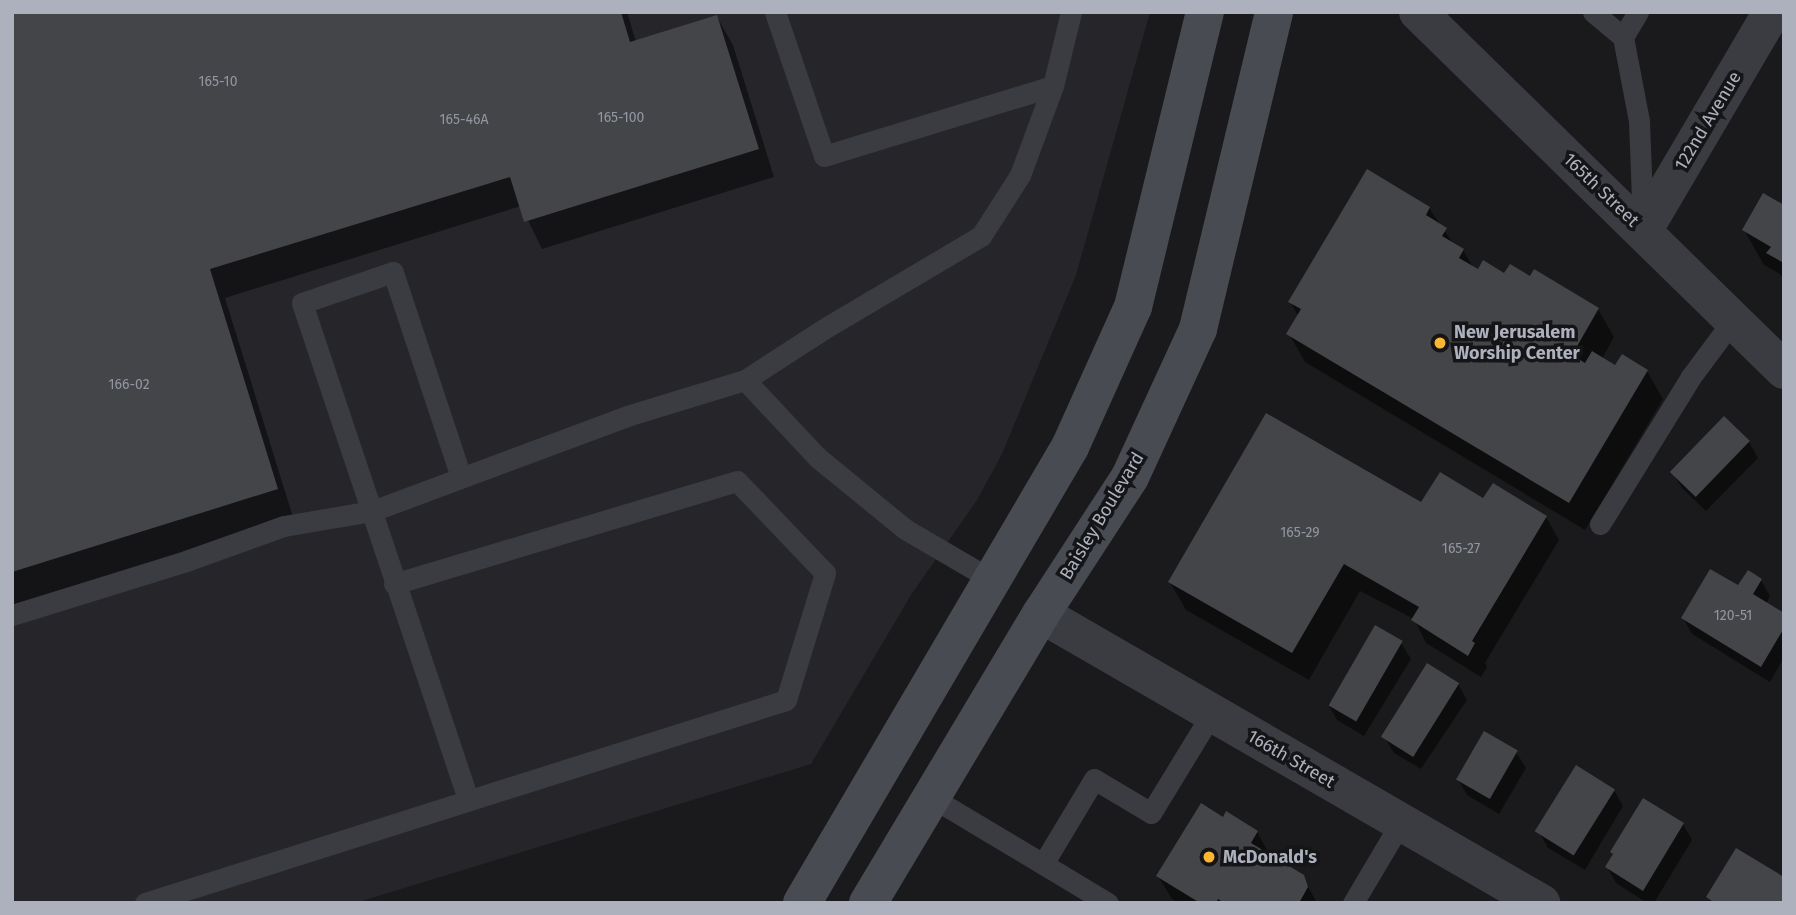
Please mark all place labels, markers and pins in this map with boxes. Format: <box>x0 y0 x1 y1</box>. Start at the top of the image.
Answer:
place label: New Jerusalem Worship Center <box>1454 322 1580 364</box>
marker: New Jerusalem Worship Center <box>1432 335 1448 351</box>
place label: McDonald's <box>1223 846 1317 868</box>
marker: McDonald's <box>1201 849 1217 865</box>

